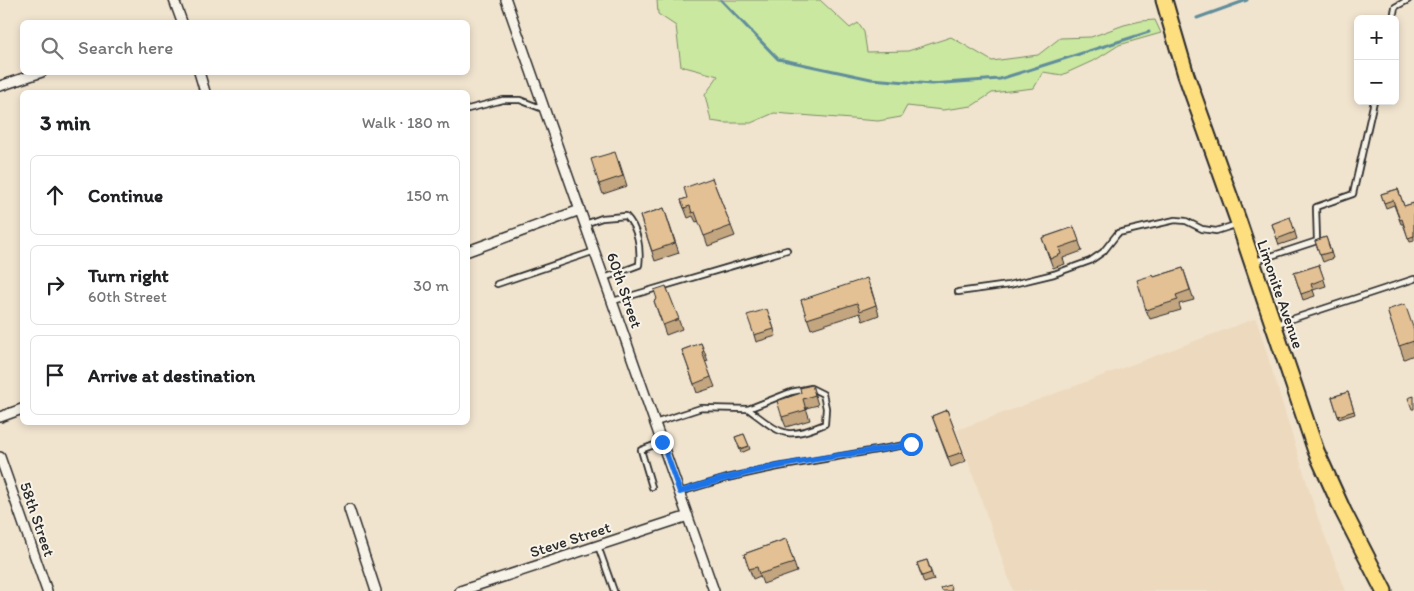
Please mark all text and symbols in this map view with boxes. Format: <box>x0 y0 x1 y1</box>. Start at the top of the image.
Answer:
map controls <box>1354 15 1399 105</box>
button: + <box>1354 15 1399 60</box>
search box <box>20 20 470 75</box>
icon: search <box>38 34 66 62</box>
text: Search here <box>78 36 173 59</box>
button: − <box>1354 60 1399 105</box>
text: 3 min <box>40 110 90 135</box>
text: Walk · 180 m <box>362 113 450 132</box>
icon: ahead <box>41 181 69 209</box>
text: Continue <box>88 184 163 207</box>
text: 150 m <box>406 186 449 205</box>
street label: Limonite Avenue <box>1253 237 1308 351</box>
street label: 60th Street <box>603 250 646 330</box>
text: Turn right <box>88 264 169 287</box>
icon: right <box>41 271 69 299</box>
text: 30 m <box>413 276 449 295</box>
text: 60th Street <box>88 287 167 306</box>
icon: arrive <box>41 361 69 389</box>
text: Arrive at destination <box>88 364 255 387</box>
route end <box>651 431 674 454</box>
route start <box>900 433 923 456</box>
street label: 58th Street <box>16 479 59 559</box>
street label: Steve Street <box>527 517 613 561</box>

